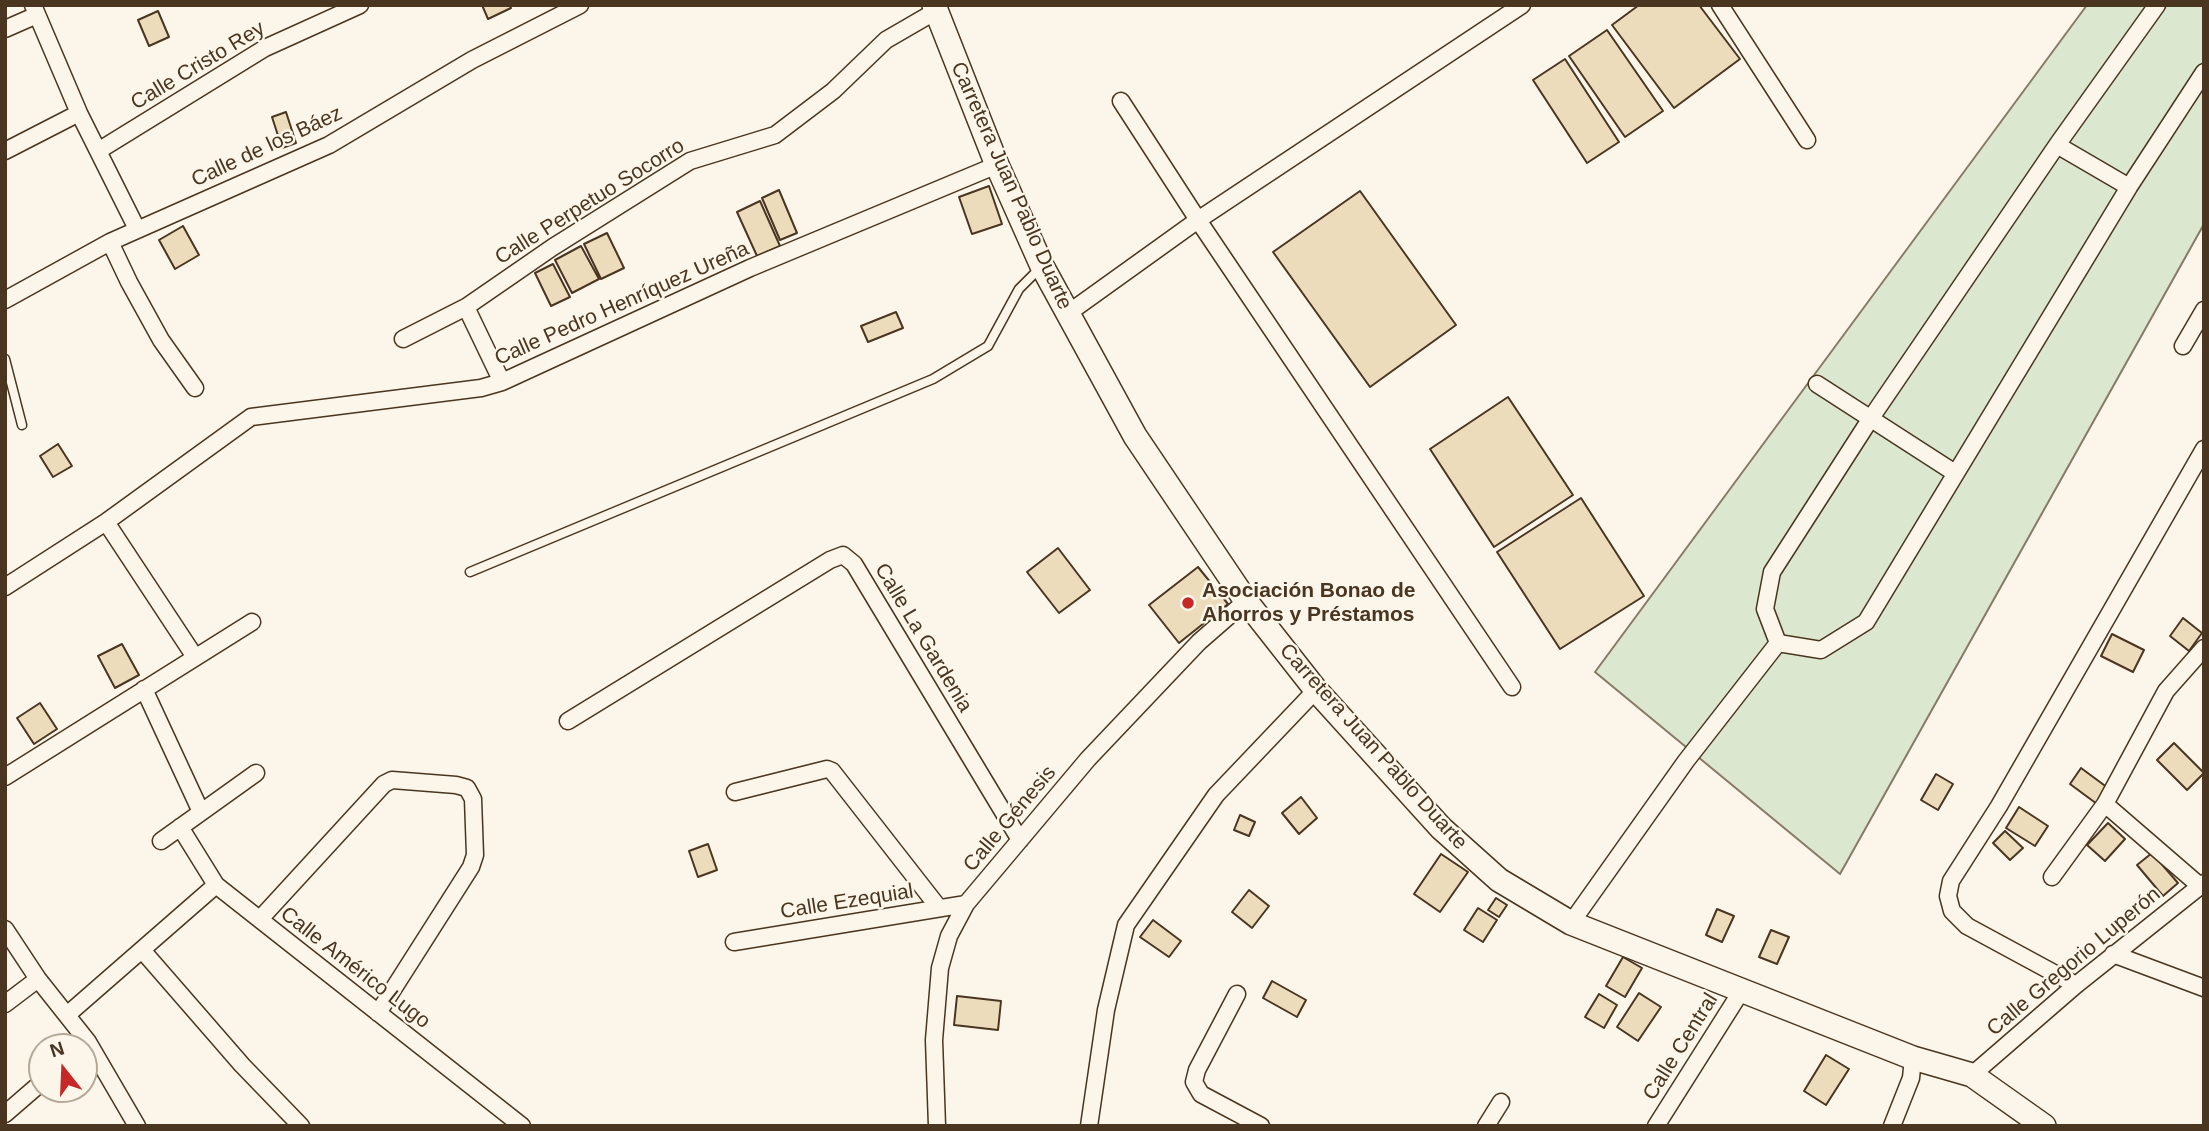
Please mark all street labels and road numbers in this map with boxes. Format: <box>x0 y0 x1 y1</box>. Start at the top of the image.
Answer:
street label: Calle Cristo Rey <box>126 16 270 116</box>
street label: Carretera Juan Pablo Duarte <box>945 58 1077 314</box>
street label: Calle de los Báez <box>188 101 346 193</box>
street label: Calle Perpetuo Socorro <box>491 133 689 271</box>
street label: Calle Pedro Henríquez Ureña <box>491 236 753 372</box>
street label: Calle La Gardenia <box>869 559 977 717</box>
street label: Carretera Juan Pablo Duarte <box>1274 639 1472 855</box>
street label: Calle Génesis <box>958 761 1062 877</box>
street label: Calle Ezequial <box>779 879 915 925</box>
street label: Calle Gregorio Luperón <box>1982 882 2166 1042</box>
street label: Calle Américo Lugo <box>275 902 435 1034</box>
street label: Calle Central <box>1638 989 1724 1105</box>

